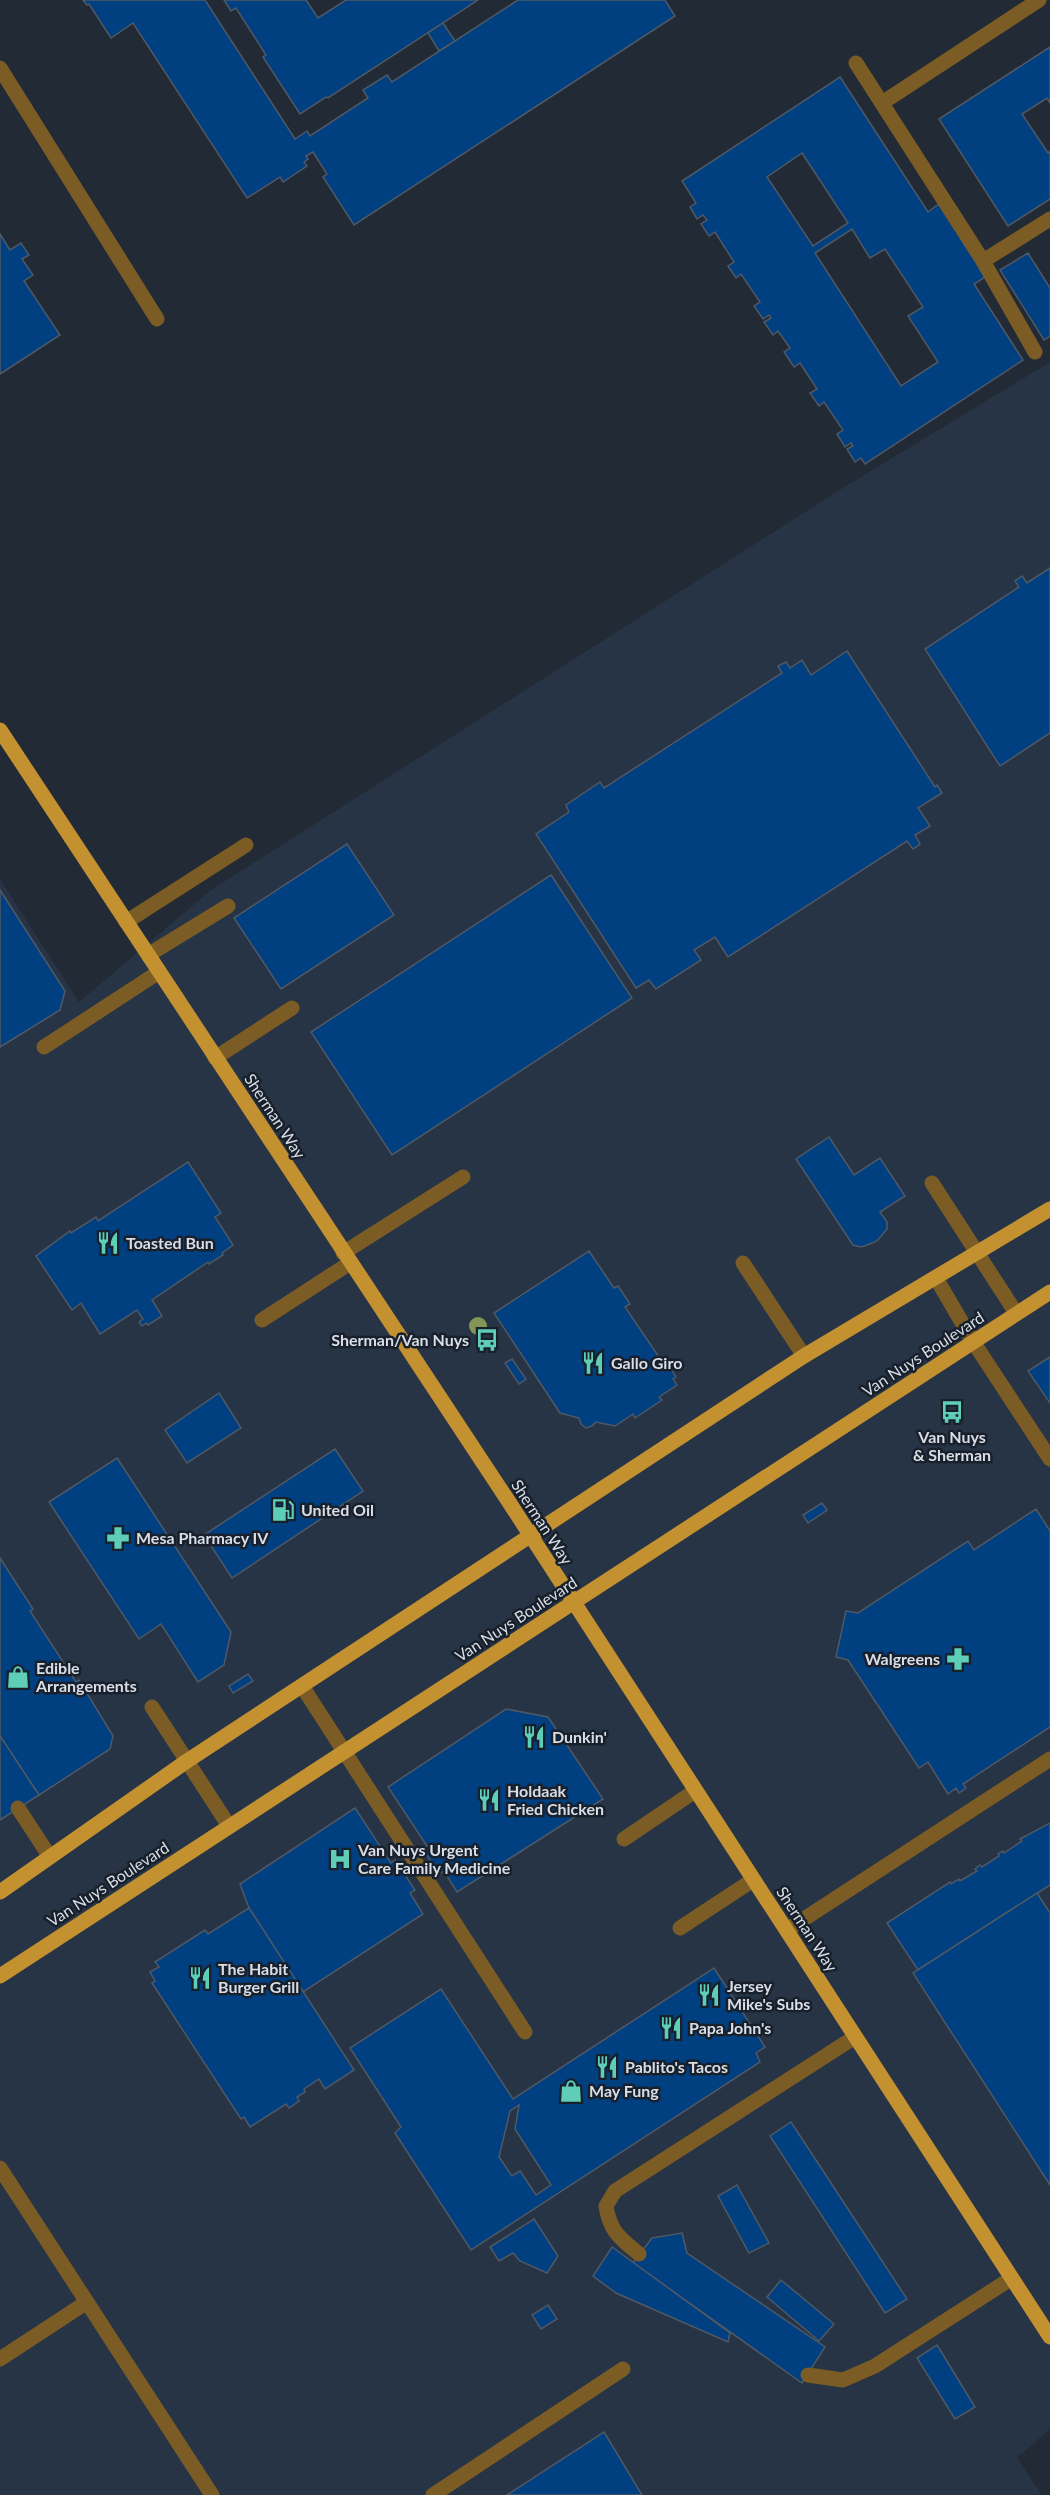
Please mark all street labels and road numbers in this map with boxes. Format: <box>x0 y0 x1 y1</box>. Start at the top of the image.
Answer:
street label: Sherman Way <box>241 1070 310 1162</box>
street label: Van Nuys Boulevard <box>858 1307 987 1400</box>
street label: Sherman Way <box>508 1476 577 1568</box>
street label: Van Nuys Boulevard <box>451 1572 580 1665</box>
street label: Van Nuys Boulevard <box>43 1837 172 1930</box>
street label: Sherman Way <box>773 1883 842 1975</box>

